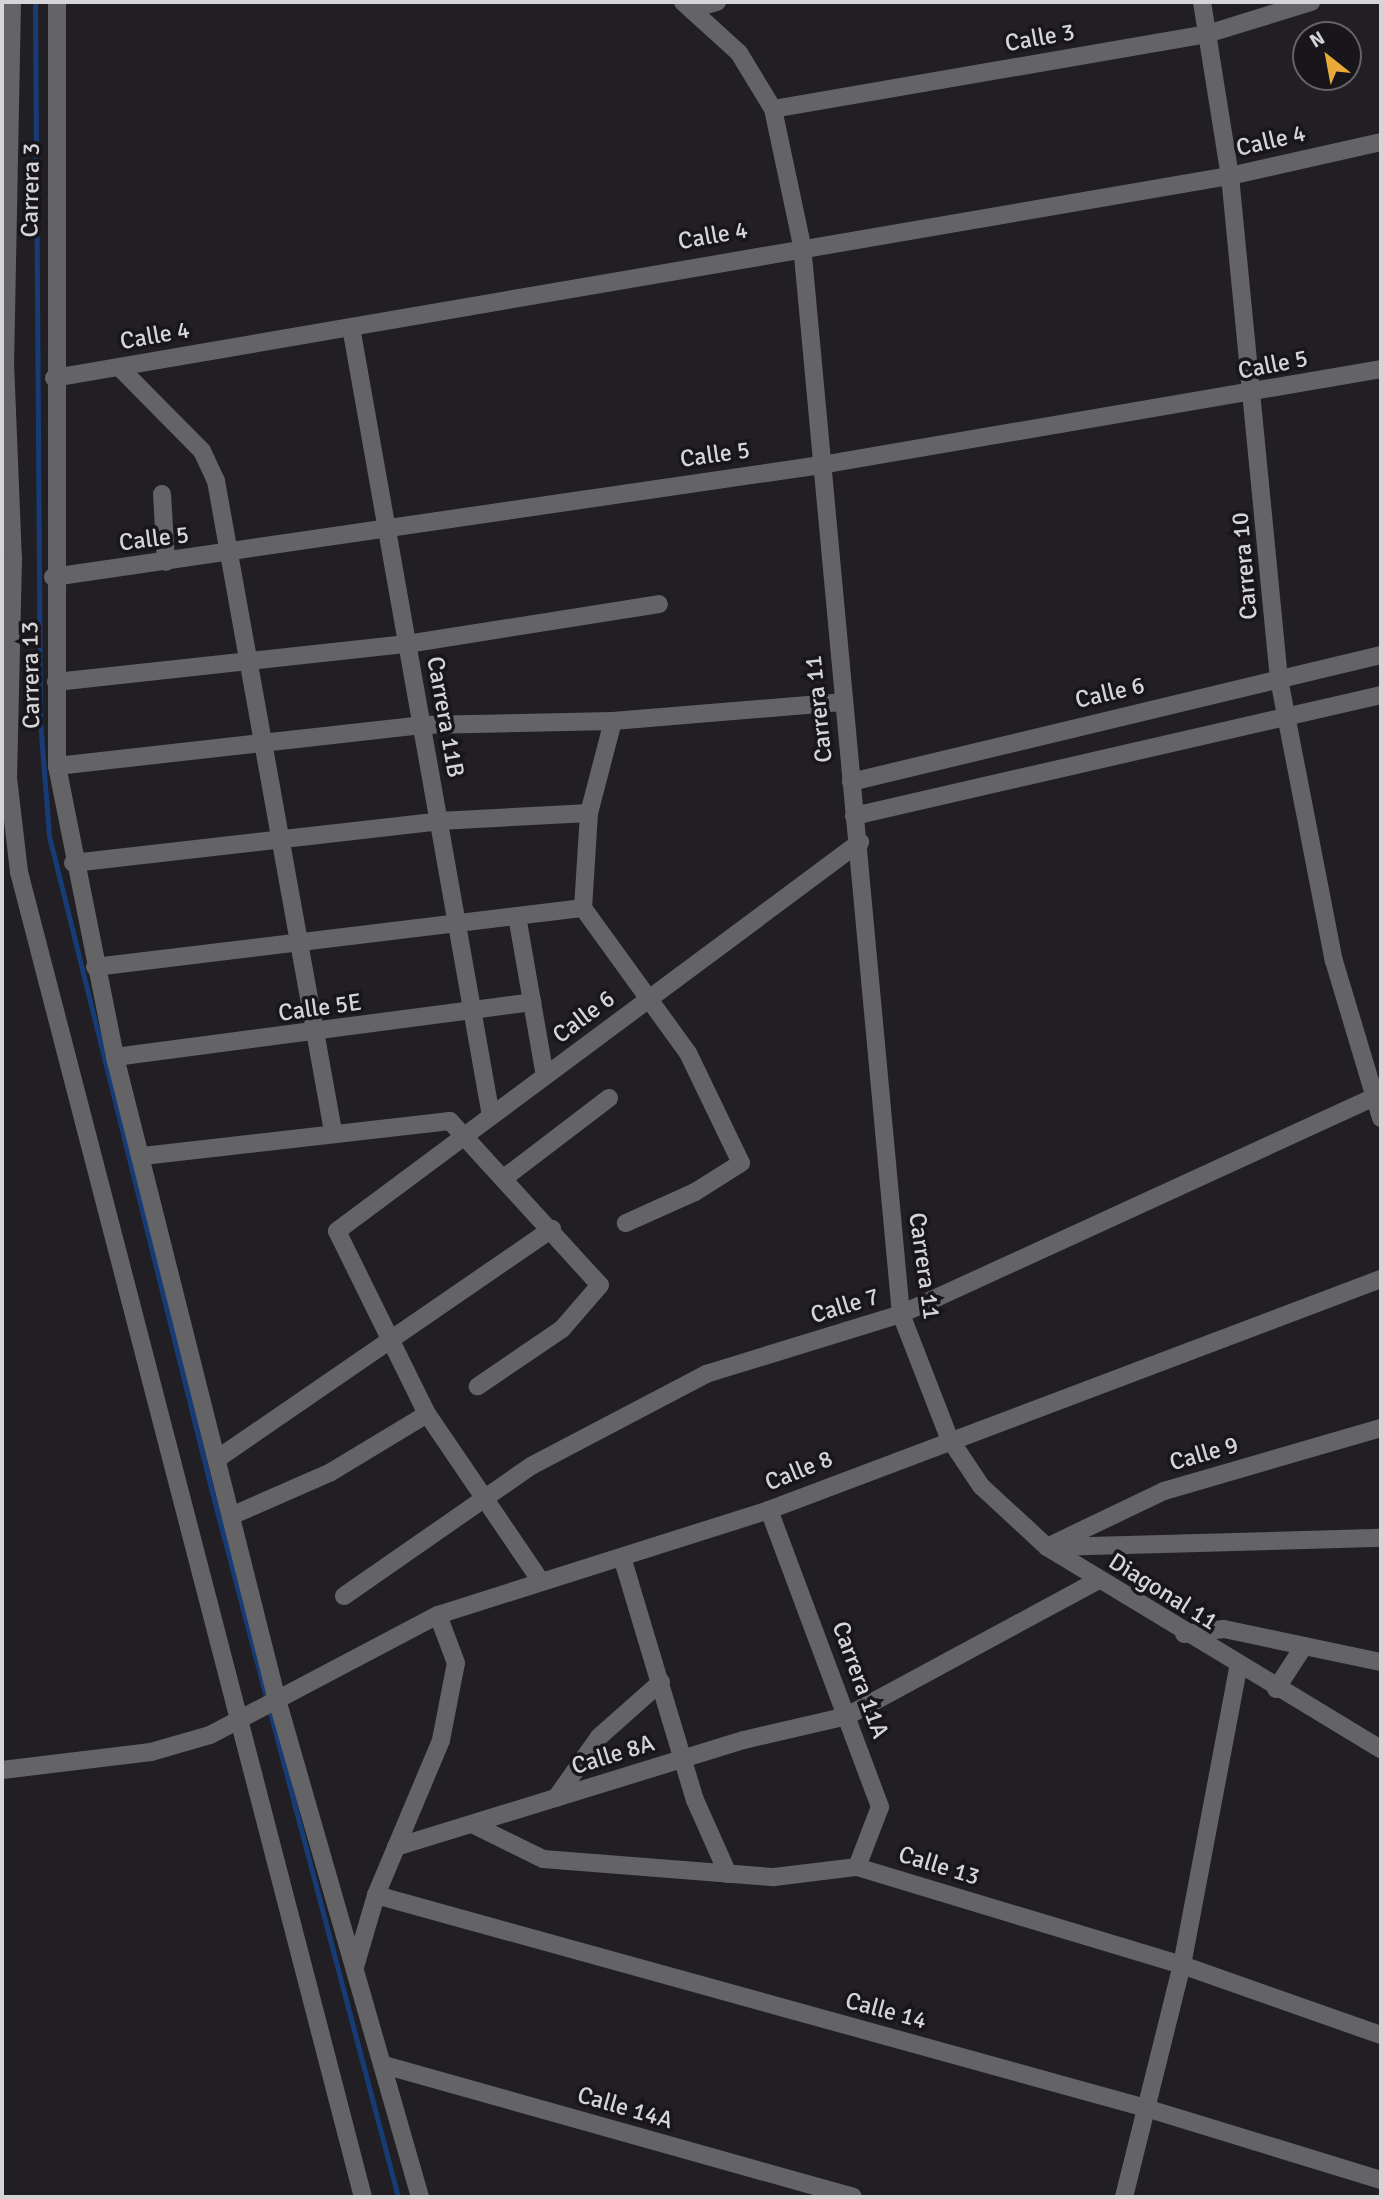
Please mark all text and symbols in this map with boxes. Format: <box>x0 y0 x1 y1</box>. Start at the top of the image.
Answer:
street label: Calle 3 <box>1003 18 1077 58</box>
north arrow <box>1292 21 1362 91</box>
text: N <box>1305 26 1329 53</box>
street label: Calle 4 <box>1233 119 1309 163</box>
street label: Carrera 3 <box>16 142 46 238</box>
street label: Calle 4 <box>676 216 750 256</box>
street label: Calle 4 <box>118 316 192 356</box>
street label: Calle 5 <box>1236 344 1310 386</box>
street label: Calle 5 <box>678 436 752 474</box>
street label: Carrera 10 <box>1226 511 1264 621</box>
street label: Calle 5 <box>117 520 191 558</box>
street label: Carrera 13 <box>16 621 46 729</box>
street label: Carrera 11B <box>420 654 470 780</box>
street label: Carrera 11 <box>799 654 839 764</box>
street label: Calle 6 <box>1072 671 1148 715</box>
street label: Calle 6 <box>547 984 621 1050</box>
street label: Calle 5E <box>276 988 364 1028</box>
street label: Carrera 11 <box>902 1211 946 1321</box>
street label: Calle 7 <box>807 1282 883 1330</box>
street label: Calle 9 <box>1166 1430 1242 1478</box>
street label: Calle 8 <box>761 1444 837 1498</box>
street label: Diagonal 11 <box>1103 1547 1223 1637</box>
street label: Carrera 11A <box>826 1618 894 1742</box>
street label: Calle 8A <box>568 1729 658 1781</box>
street label: Calle 13 <box>895 1840 983 1892</box>
street label: Calle 14 <box>842 1986 930 2036</box>
street label: Calle 14A <box>574 2081 676 2135</box>

